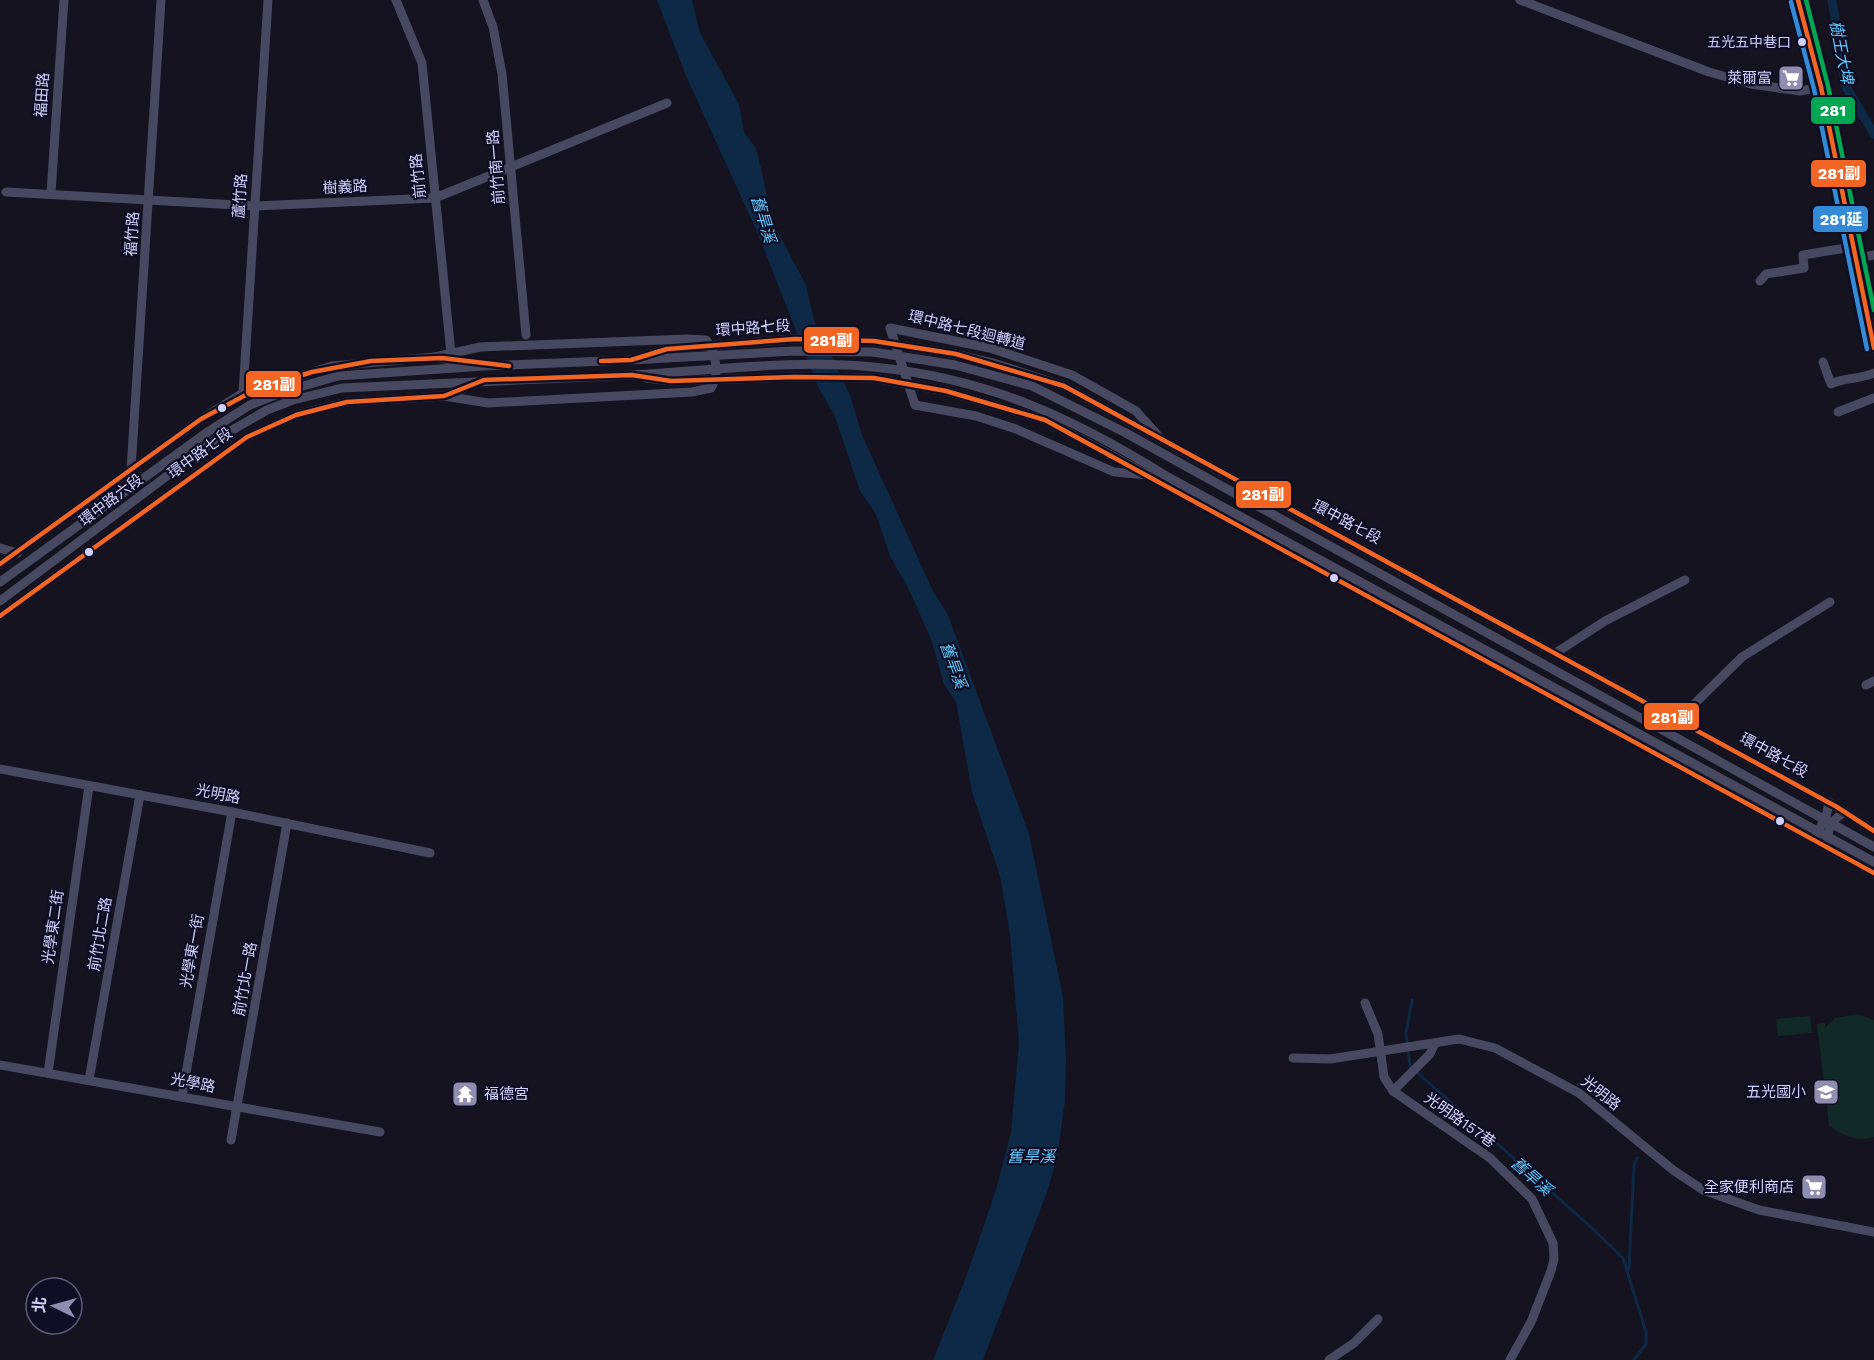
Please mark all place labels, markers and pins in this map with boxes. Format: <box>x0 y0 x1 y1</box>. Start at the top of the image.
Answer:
place label: 五光五中巷口 <box>1707 34 1791 50</box>
marker: 五光五中巷口 <box>1796 36 1808 48</box>
supermarket icon: 萊爾富 <box>1776 63 1806 93</box>
place label: 萊爾富 <box>1727 69 1772 87</box>
unlabelled marker <box>216 402 228 414</box>
unlabelled marker <box>83 546 95 558</box>
unlabelled marker <box>1328 572 1340 584</box>
unlabelled marker <box>1774 815 1786 827</box>
school or university icon: 五光國小 <box>1811 1077 1841 1107</box>
temple icon: 福德宮 <box>450 1079 480 1109</box>
place label: 五光國小 <box>1746 1083 1806 1101</box>
place label: 福德宮 <box>484 1085 529 1103</box>
supermarket icon: 全家便利商店 <box>1799 1172 1829 1202</box>
place label: 全家便利商店 <box>1704 1178 1794 1196</box>

